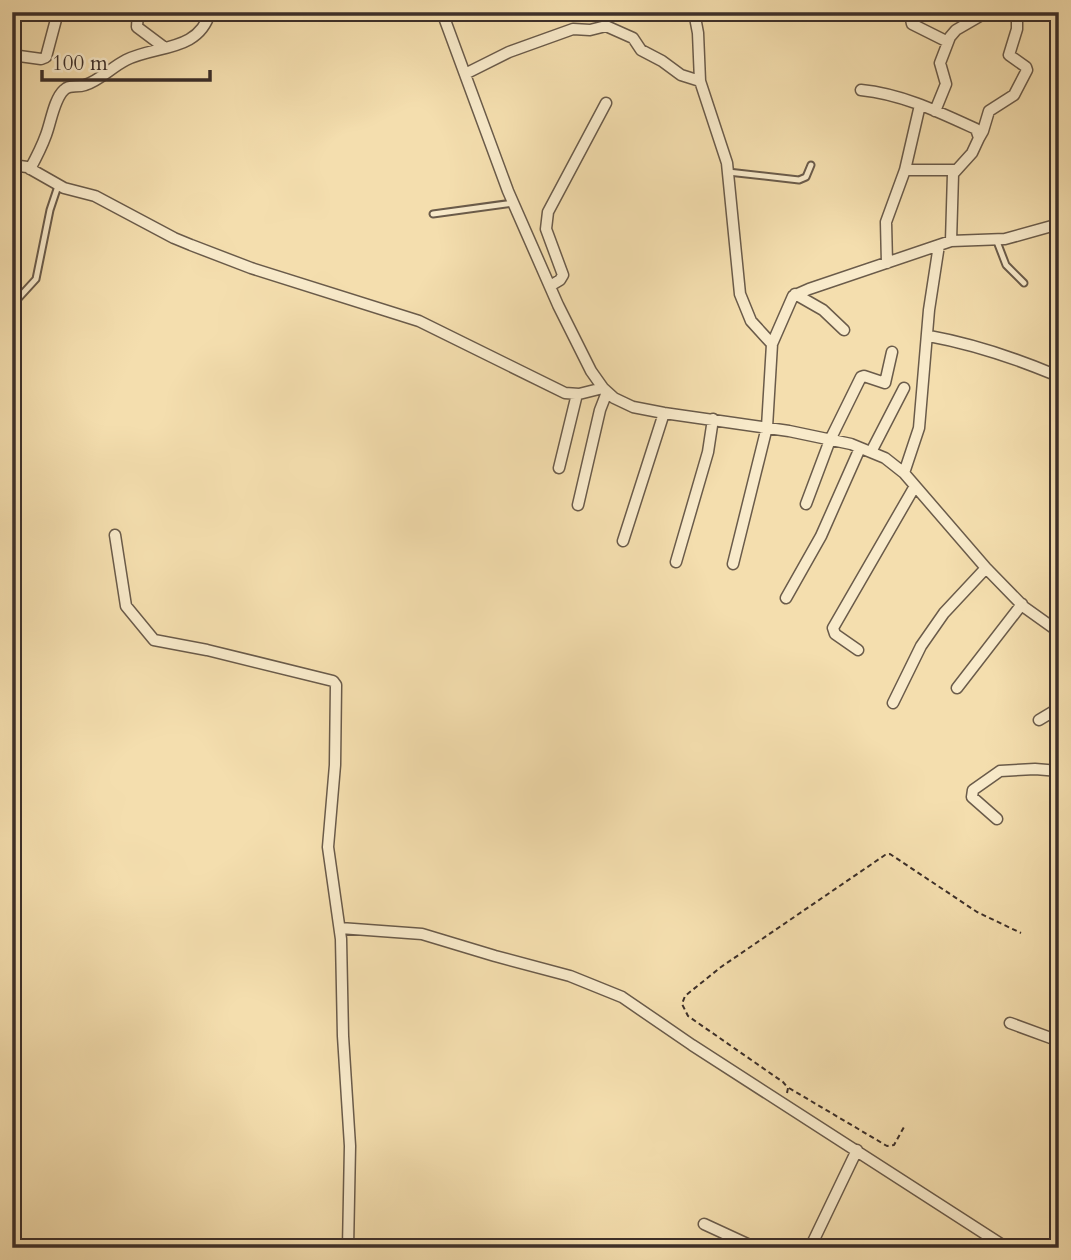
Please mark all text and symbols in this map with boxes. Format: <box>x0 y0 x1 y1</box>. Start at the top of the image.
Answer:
scale bar <box>42 38 210 82</box>
text: 100 m <box>52 49 108 78</box>

